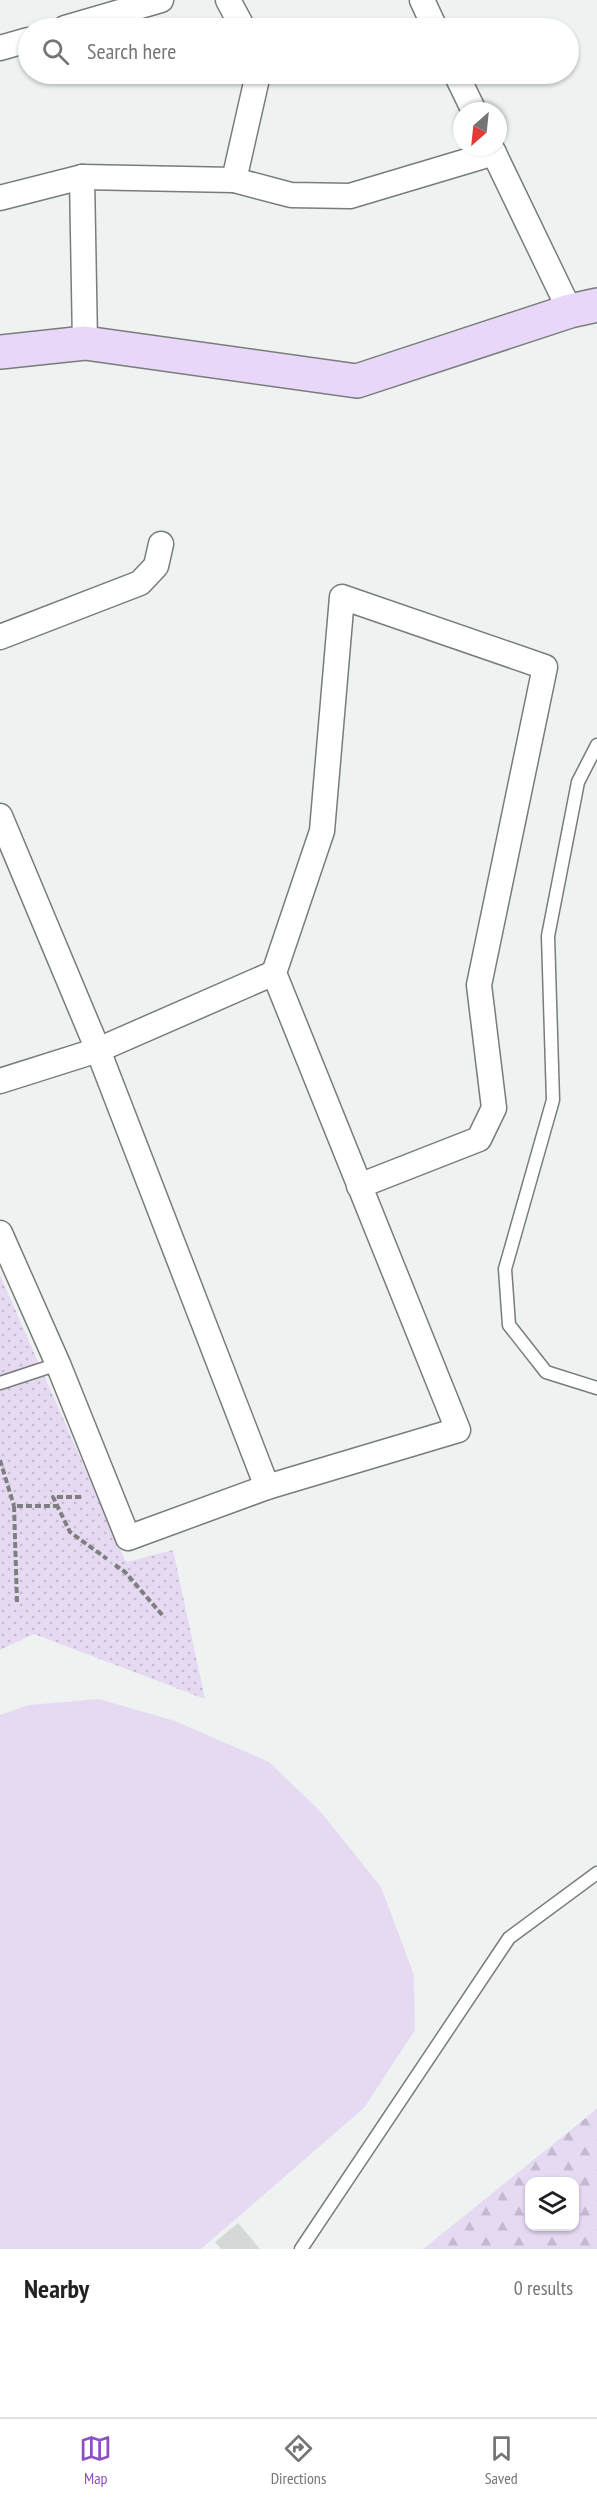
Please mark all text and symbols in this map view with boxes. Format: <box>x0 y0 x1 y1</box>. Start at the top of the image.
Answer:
search box <box>18 18 579 84</box>
icon: search <box>39 35 72 68</box>
text: Search here <box>87 37 176 65</box>
north arrow <box>453 102 507 156</box>
map controls <box>525 2177 579 2231</box>
button: layers <box>525 2177 579 2231</box>
text: Nearby <box>24 2272 89 2305</box>
text: 0 results <box>514 2275 573 2301</box>
tab: Map <box>79 2432 112 2488</box>
tab: Directions <box>271 2432 326 2488</box>
tab: Saved <box>485 2432 518 2488</box>

